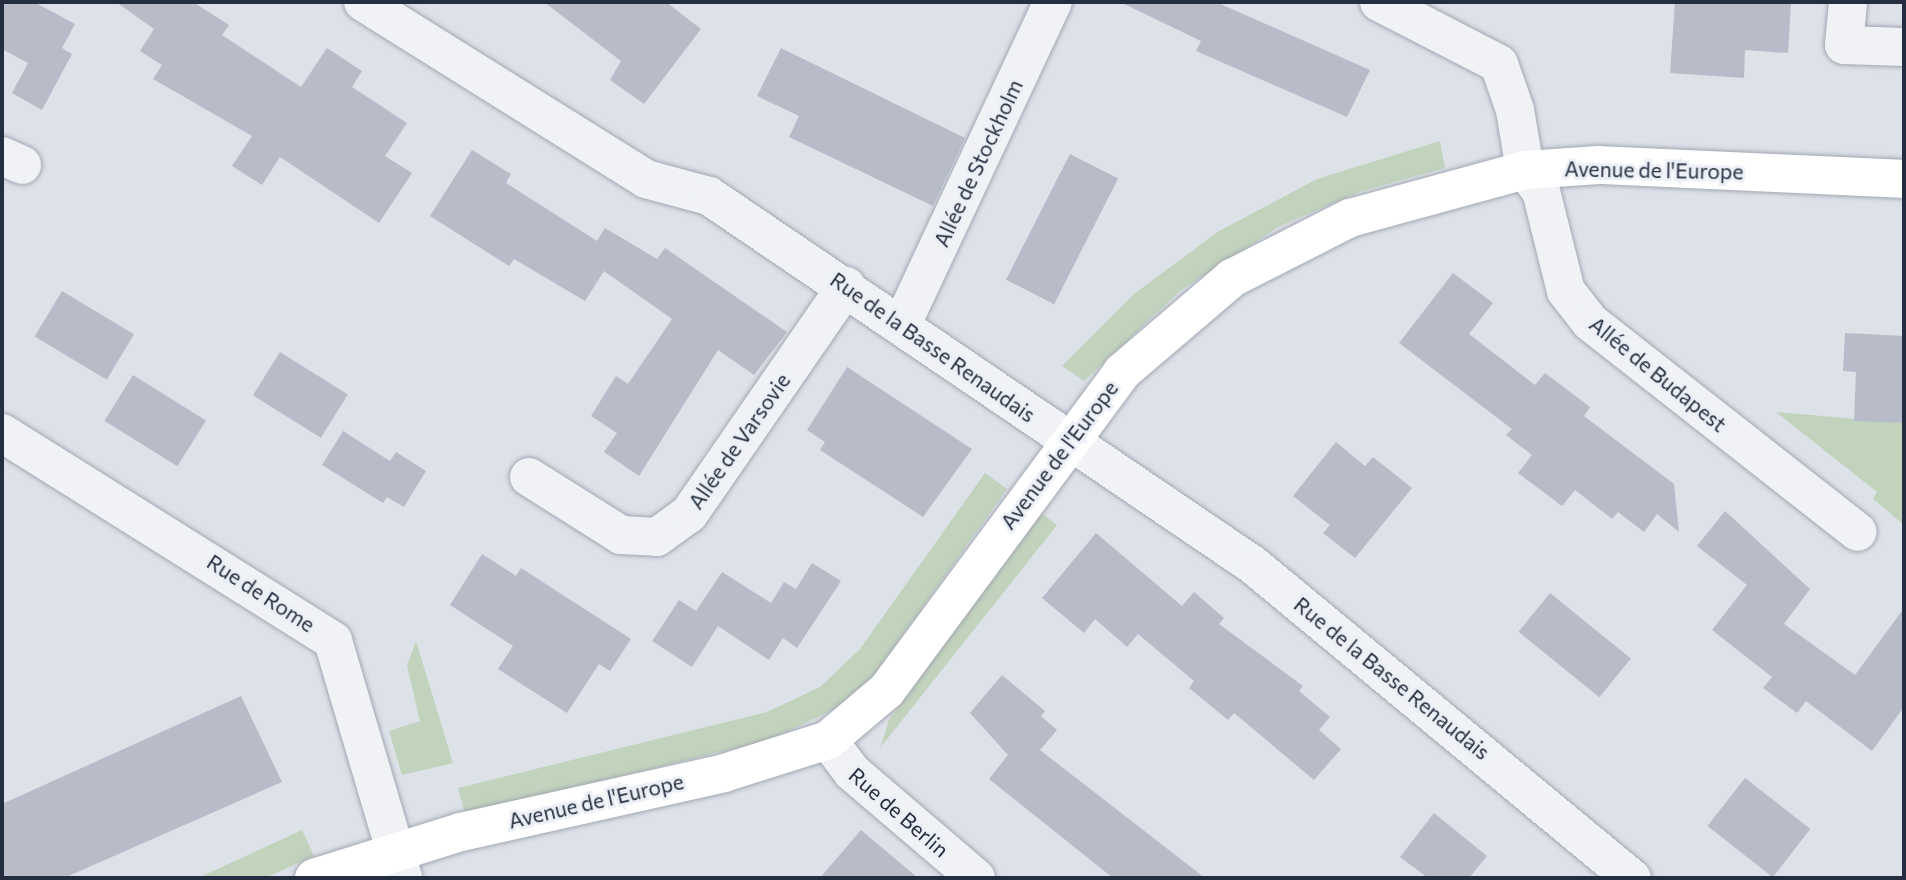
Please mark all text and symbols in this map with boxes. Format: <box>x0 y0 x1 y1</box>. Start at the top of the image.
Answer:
street label: Allée de Stockholm <box>928 75 1028 251</box>
street label: Avenue de l'Europe <box>1564 156 1744 184</box>
street label: Rue de la Basse Renaudais <box>826 267 1040 427</box>
street label: Allée de Budapest <box>1585 311 1731 437</box>
street label: Allée de Varsovie <box>683 368 795 514</box>
street label: Avenue de l'Europe <box>995 376 1123 534</box>
street label: Rue de Rome <box>202 549 320 637</box>
street label: Rue de la Basse Renaudais <box>1289 591 1495 765</box>
street label: Rue de Berlin <box>844 762 954 862</box>
street label: Avenue de l'Europe <box>506 769 686 833</box>

